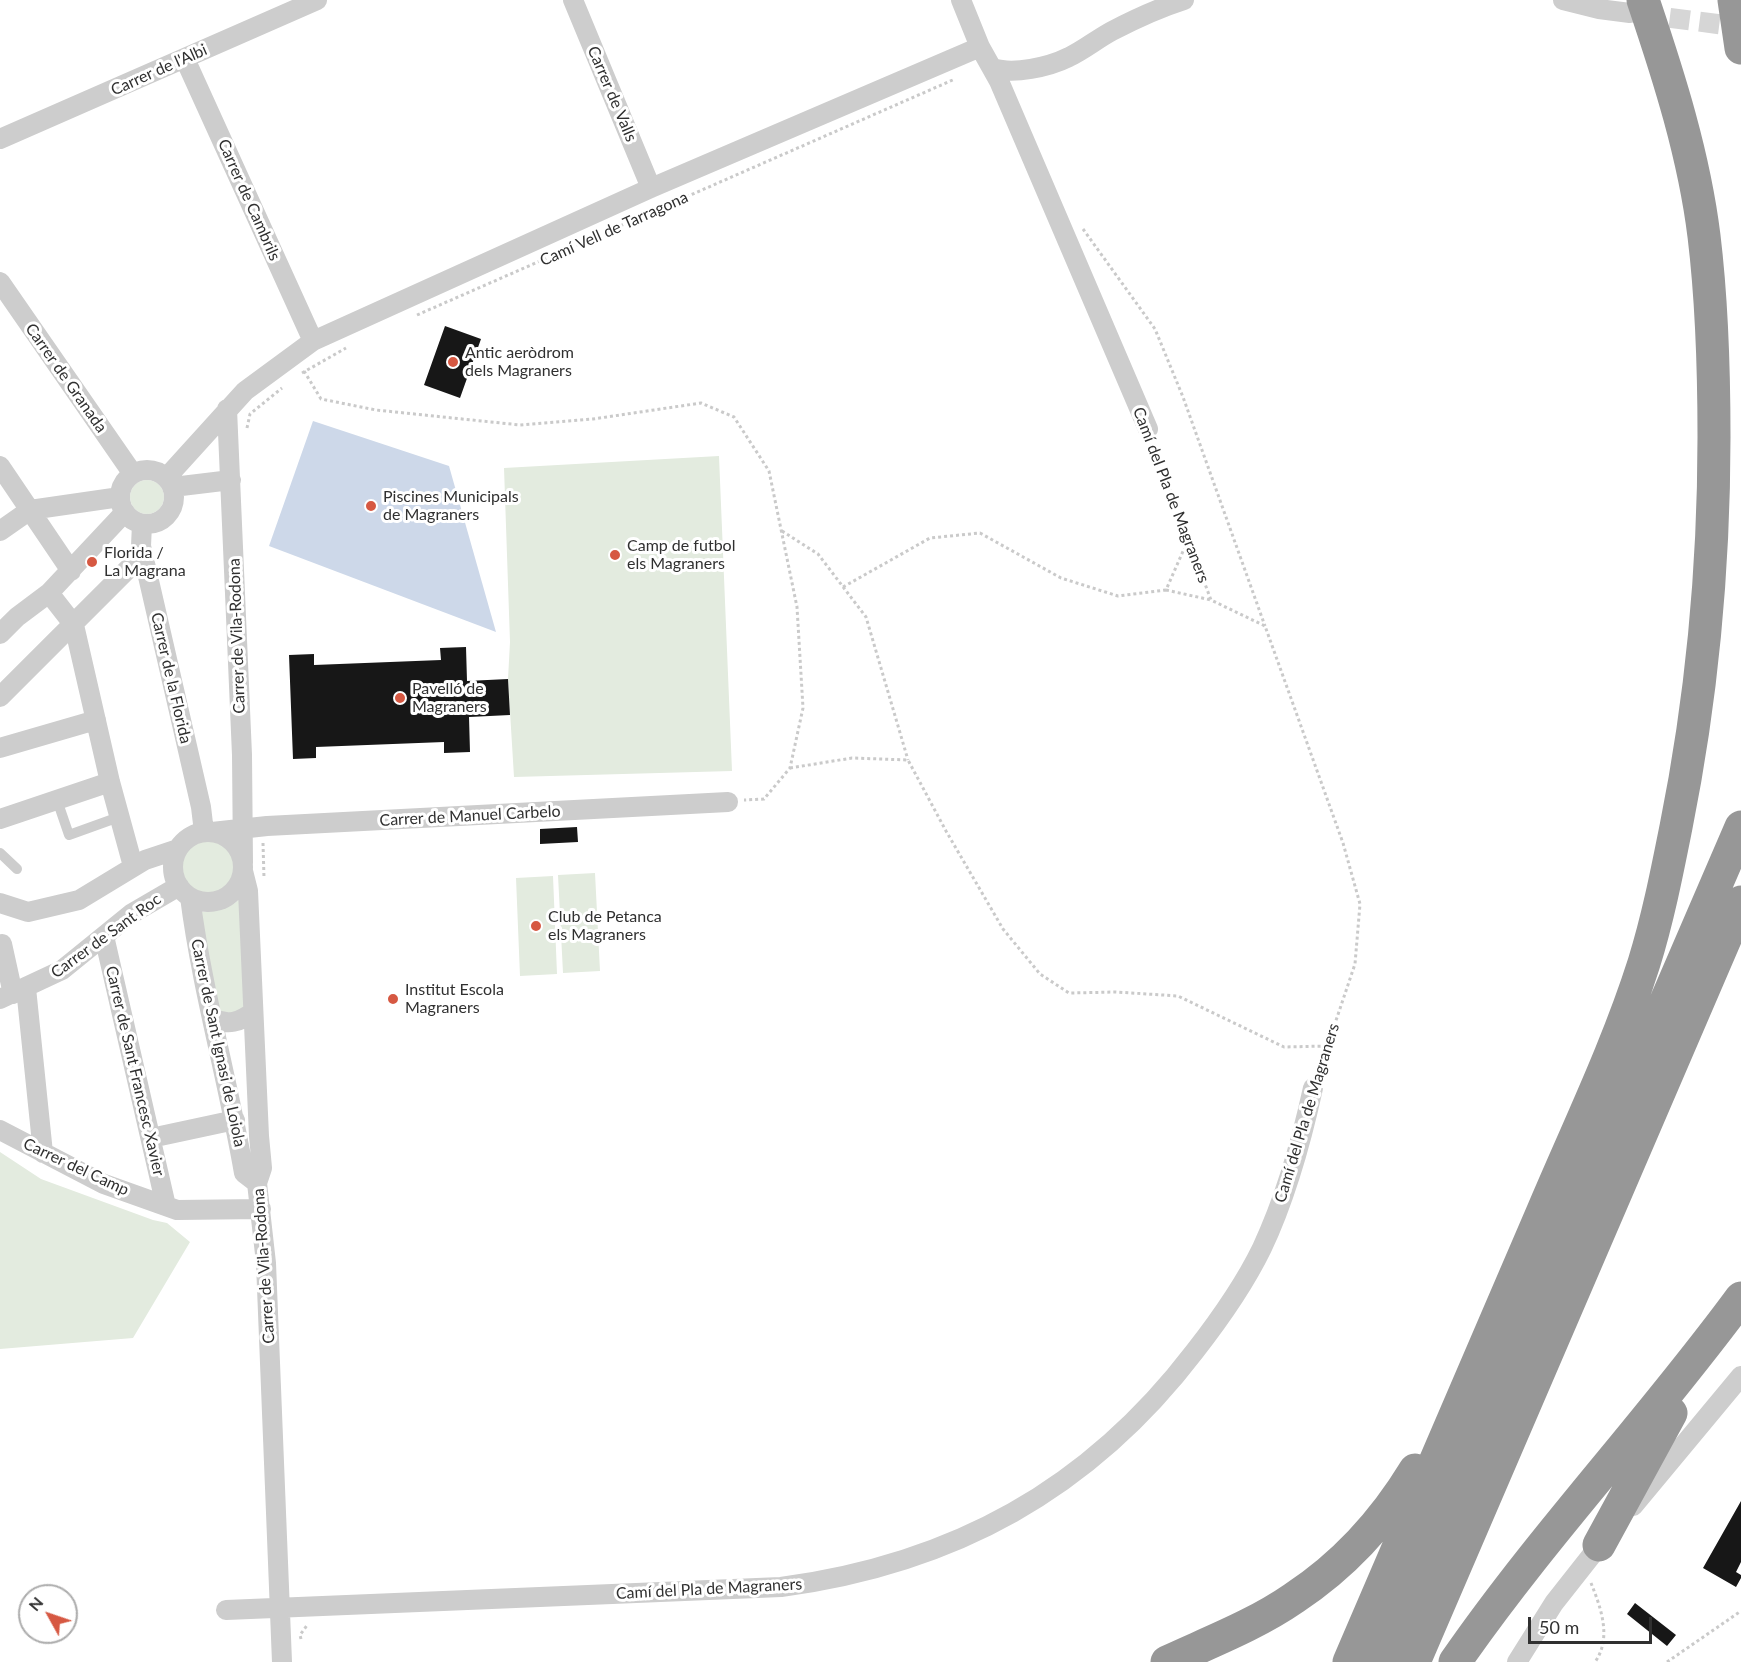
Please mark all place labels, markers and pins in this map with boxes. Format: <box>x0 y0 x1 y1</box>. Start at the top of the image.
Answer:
place label: Antic aeròdrom dels Magraners <box>465 343 574 381</box>
marker: Antic aeròdrom dels Magraners <box>446 355 460 369</box>
place label: Piscines Municipals de Magraners <box>383 487 519 525</box>
marker: Piscines Municipals de Magraners <box>364 499 378 513</box>
place label: Camp de futbol els Magraners <box>627 536 735 574</box>
place label: Florida / La Magrana <box>104 543 186 581</box>
marker: Camp de futbol els Magraners <box>608 548 622 562</box>
marker: Florida / La Magrana <box>85 555 99 569</box>
place label: Pavelló de Magraners <box>412 679 487 717</box>
marker: Pavelló de Magraners <box>393 691 407 705</box>
place label: Club de Petanca els Magraners <box>548 907 662 945</box>
marker: Club de Petanca els Magraners <box>529 919 543 933</box>
place label: Institut Escola Magraners <box>405 980 504 1018</box>
marker: Institut Escola Magraners <box>386 992 400 1006</box>

